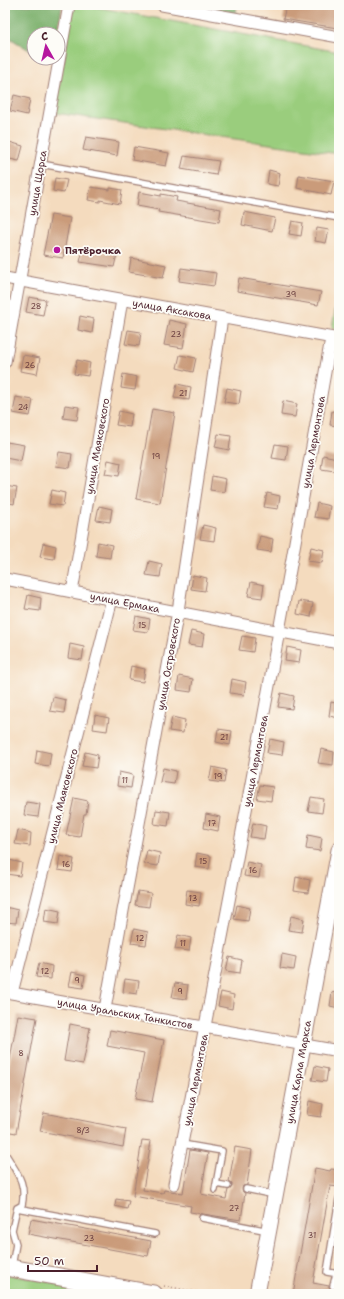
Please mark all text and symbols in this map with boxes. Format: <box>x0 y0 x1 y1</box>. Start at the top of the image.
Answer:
north arrow <box>26 26 66 66</box>
text: С <box>40 29 49 44</box>
street label: улица Щорса <box>25 149 50 217</box>
place label: Пятёрочка <box>65 244 121 257</box>
marker: Пятёрочка <box>52 245 62 255</box>
house number: 39 <box>286 289 296 300</box>
street label: улица Аксакова <box>132 296 213 323</box>
house number: 28 <box>31 301 41 312</box>
house number: 23 <box>171 329 181 340</box>
house number: 26 <box>25 360 36 371</box>
house number: 21 <box>179 388 187 399</box>
street label: улица Лермонтова <box>299 394 328 489</box>
street label: улица Маяковского <box>83 397 112 495</box>
house number: 24 <box>18 402 29 413</box>
house number: 19 <box>152 451 160 462</box>
street label: улица Ермака <box>89 589 162 616</box>
street label: улица Островского <box>154 617 183 711</box>
house number: 15 <box>138 620 146 631</box>
street label: улица Лермонтова <box>240 713 271 808</box>
house number: 21 <box>220 732 228 743</box>
street label: улица Маяковского <box>44 747 81 845</box>
house number: 19 <box>214 771 222 782</box>
house number: 11 <box>122 775 128 786</box>
house number: 17 <box>208 818 217 829</box>
house number: 15 <box>199 856 207 867</box>
house number: 16 <box>62 859 71 870</box>
house number: 16 <box>249 865 258 876</box>
house number: 13 <box>189 893 197 904</box>
house number: 12 <box>136 933 145 944</box>
house number: 11 <box>180 938 186 949</box>
house number: 12 <box>41 966 50 977</box>
house number: 9 <box>74 975 80 986</box>
house number: 9 <box>177 986 183 997</box>
street label: улица Уральских Танкистов <box>56 995 194 1032</box>
street label: улица Карла Маркса <box>283 1019 314 1125</box>
street label: улица Лермонтова <box>180 1032 211 1127</box>
house number: 8 <box>18 1048 24 1059</box>
house number: 8/3 <box>76 1125 90 1136</box>
house number: 27 <box>229 1203 240 1214</box>
house number: 31 <box>308 1230 316 1241</box>
house number: 23 <box>84 1233 94 1244</box>
scale bar <box>28 1247 97 1273</box>
text: 50 m <box>34 1253 64 1269</box>

